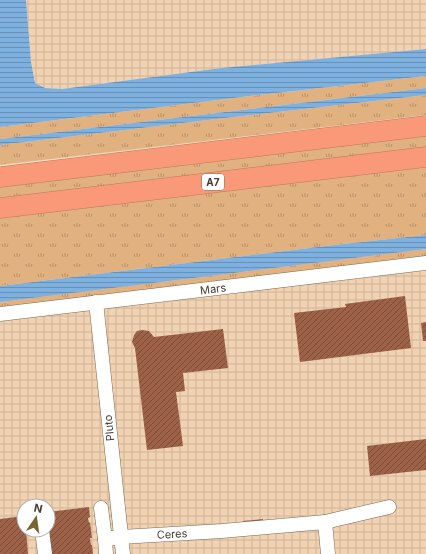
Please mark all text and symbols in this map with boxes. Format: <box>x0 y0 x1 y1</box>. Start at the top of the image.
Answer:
road number: A7 <box>202 174 224 190</box>
street label: Mars <box>199 280 227 298</box>
street label: Pluto <box>101 414 117 442</box>
north arrow <box>16 498 56 538</box>
text: N <box>33 500 44 516</box>
street label: Ceres <box>156 526 188 542</box>

